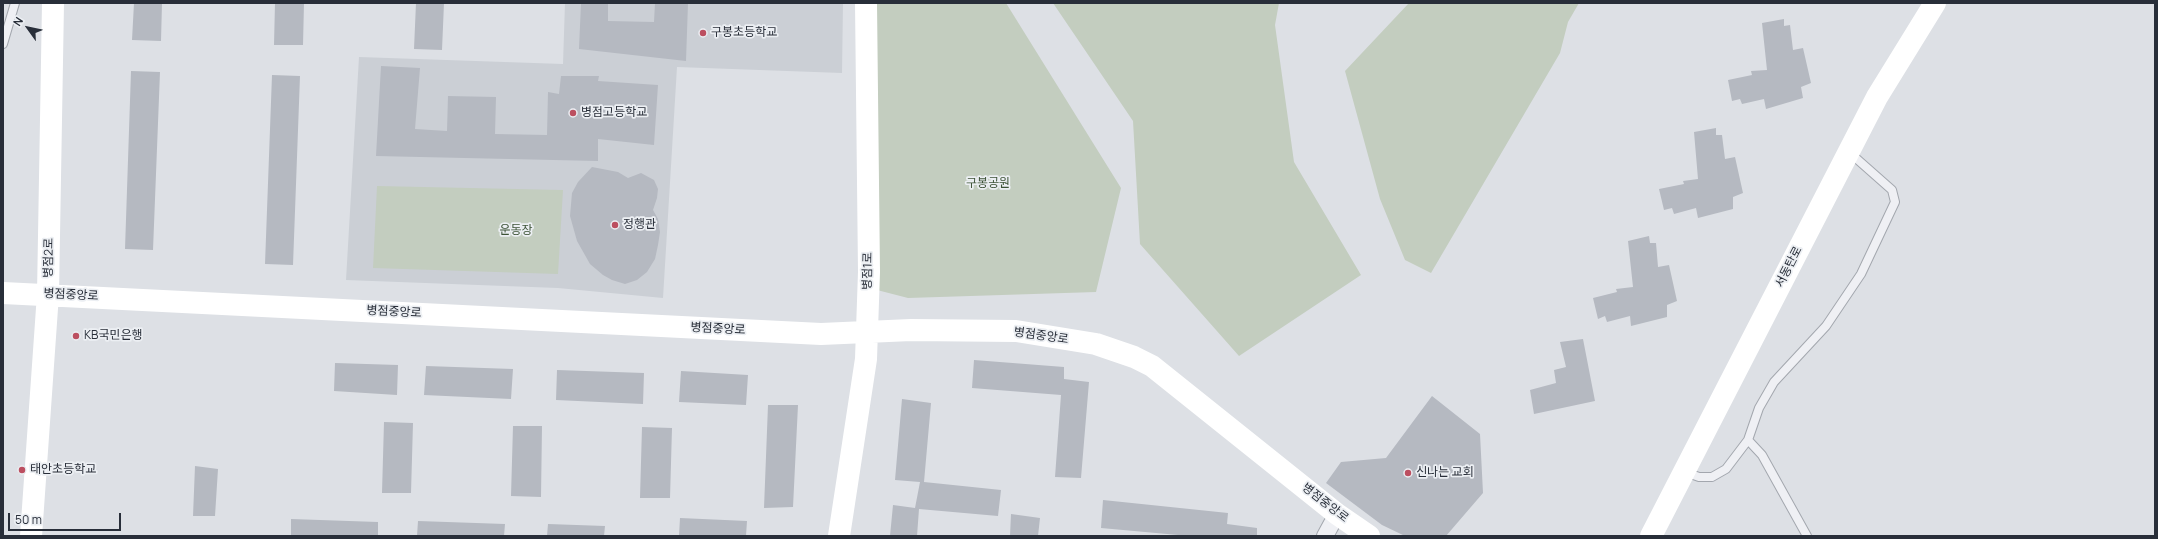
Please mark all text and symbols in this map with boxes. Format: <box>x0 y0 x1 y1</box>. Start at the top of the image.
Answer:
north arrow <box>8 8 48 48</box>
text: N <box>9 14 26 29</box>
place label: 구봉초등학교 <box>711 26 777 40</box>
marker: 구봉초등학교 <box>698 28 708 38</box>
place label: 병점고등학교 <box>581 106 647 120</box>
marker: 병점고등학교 <box>568 108 578 118</box>
park label: 구봉공원 <box>966 177 1010 191</box>
place label: 정행관 <box>623 218 656 232</box>
marker: 정행관 <box>610 220 620 230</box>
park label: 운동장 <box>499 224 533 238</box>
street label: 병점2로 <box>41 238 57 278</box>
street label: 서동탄로 <box>1773 244 1805 290</box>
street label: 병점1로 <box>860 252 876 290</box>
street label: 병점중앙로 <box>43 286 99 304</box>
street label: 병점중앙로 <box>366 303 422 321</box>
street label: 병점중앙로 <box>690 320 746 338</box>
street label: 병점중앙로 <box>1013 325 1069 347</box>
place label: KB국민은행 <box>84 329 143 343</box>
marker: KB국민은행 <box>71 331 81 341</box>
place label: 태안초등학교 <box>30 463 96 477</box>
marker: 태안초등학교 <box>17 465 27 475</box>
place label: 신나는 교회 <box>1416 466 1474 480</box>
marker: 신나는 교회 <box>1403 468 1413 478</box>
street label: 병점중앙로 <box>1299 480 1351 526</box>
scale bar <box>10 505 123 531</box>
text: 50 m <box>15 511 42 528</box>

